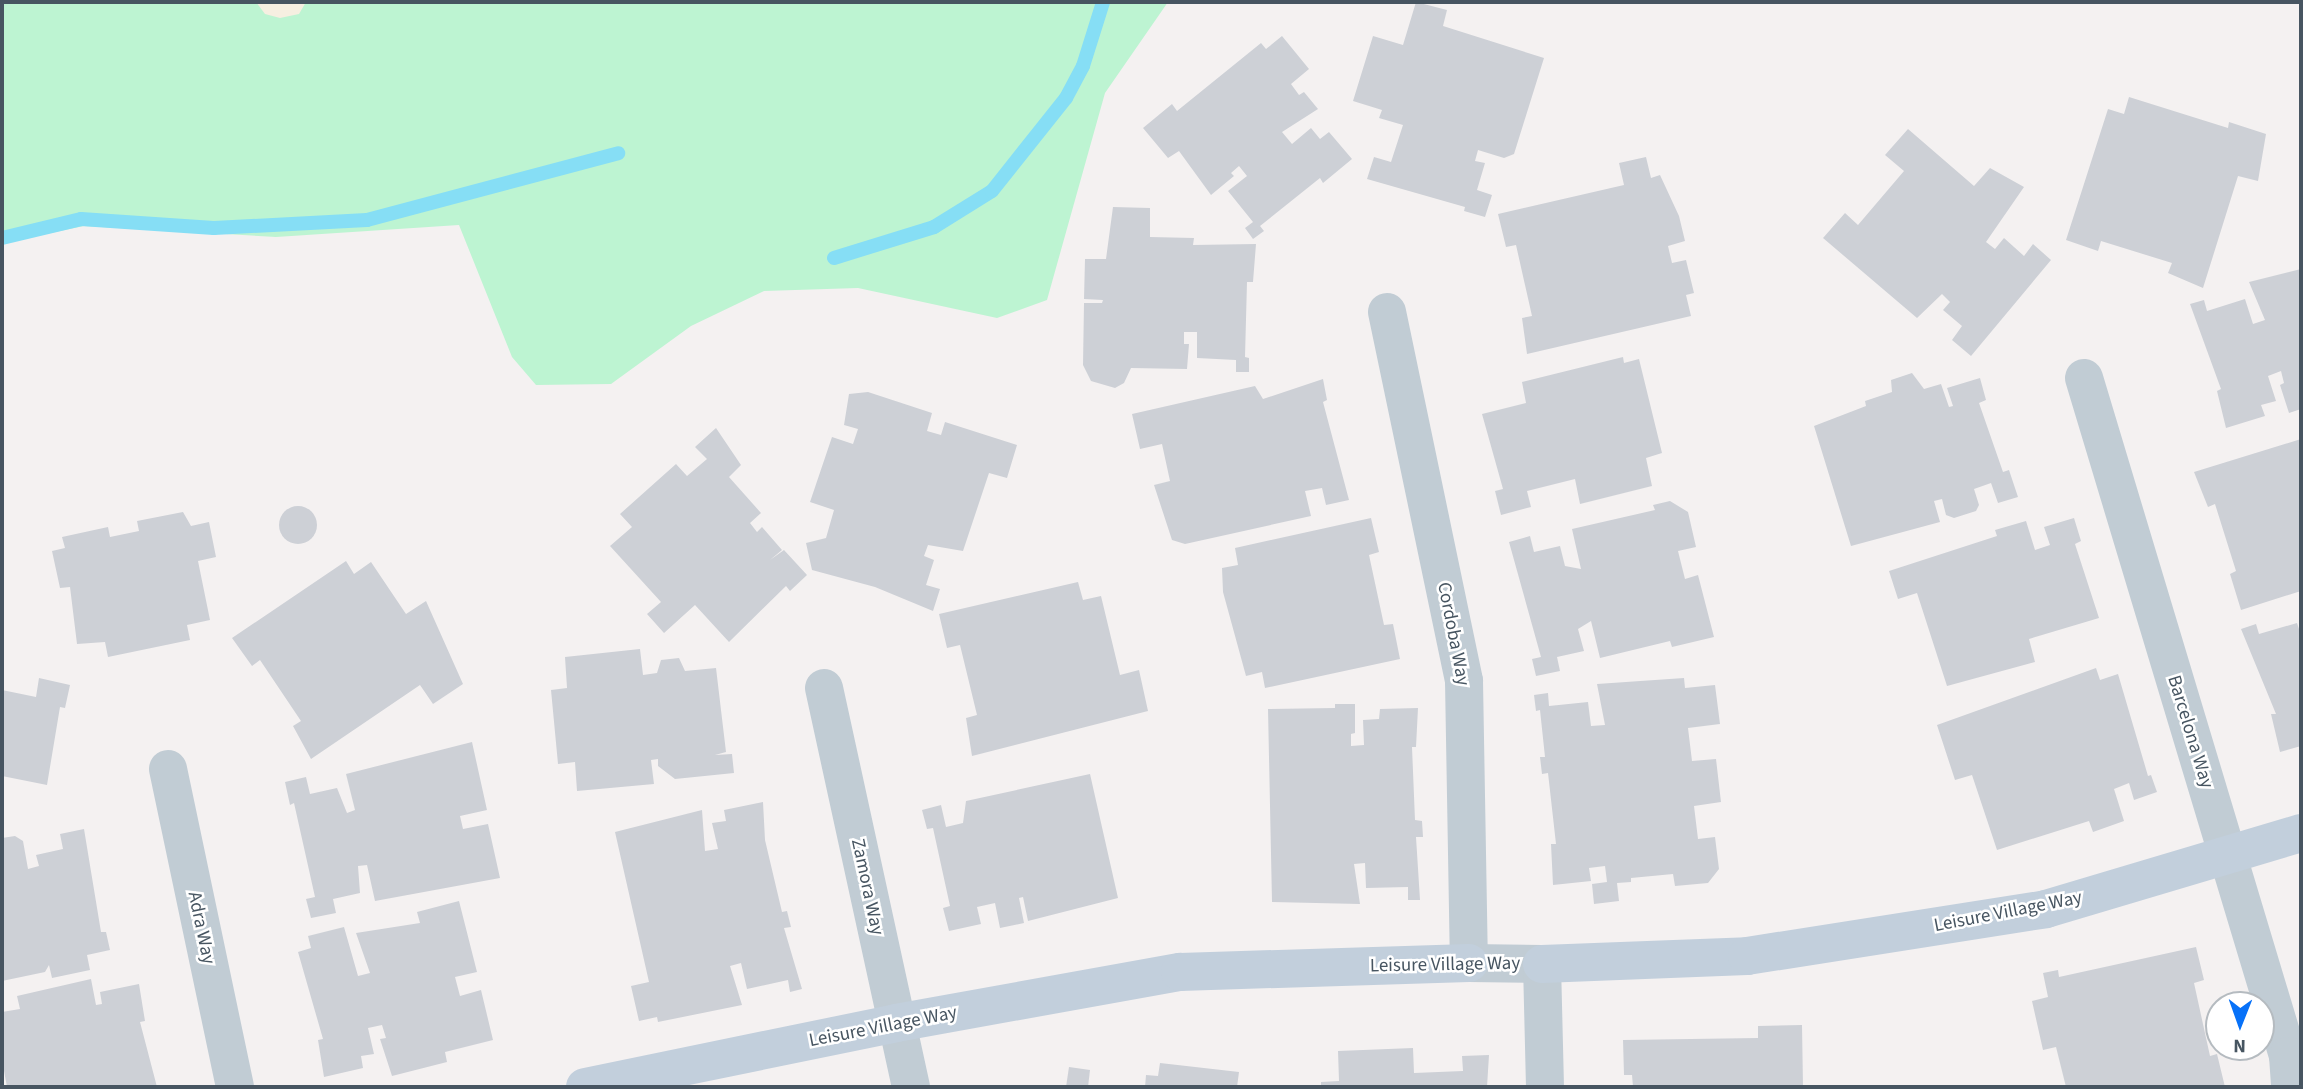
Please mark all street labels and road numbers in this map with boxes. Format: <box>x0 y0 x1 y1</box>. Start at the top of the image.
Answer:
street label: Cordoba Way <box>1432 580 1474 688</box>
street label: Barcelona Way <box>2162 673 2218 791</box>
street label: Zamora Way <box>846 837 888 937</box>
street label: Leisure Village Way <box>1932 886 2084 938</box>
street label: Adra Way <box>182 890 220 966</box>
street label: Leisure Village Way <box>1370 952 1520 978</box>
street label: Leisure Village Way <box>807 1001 959 1053</box>

